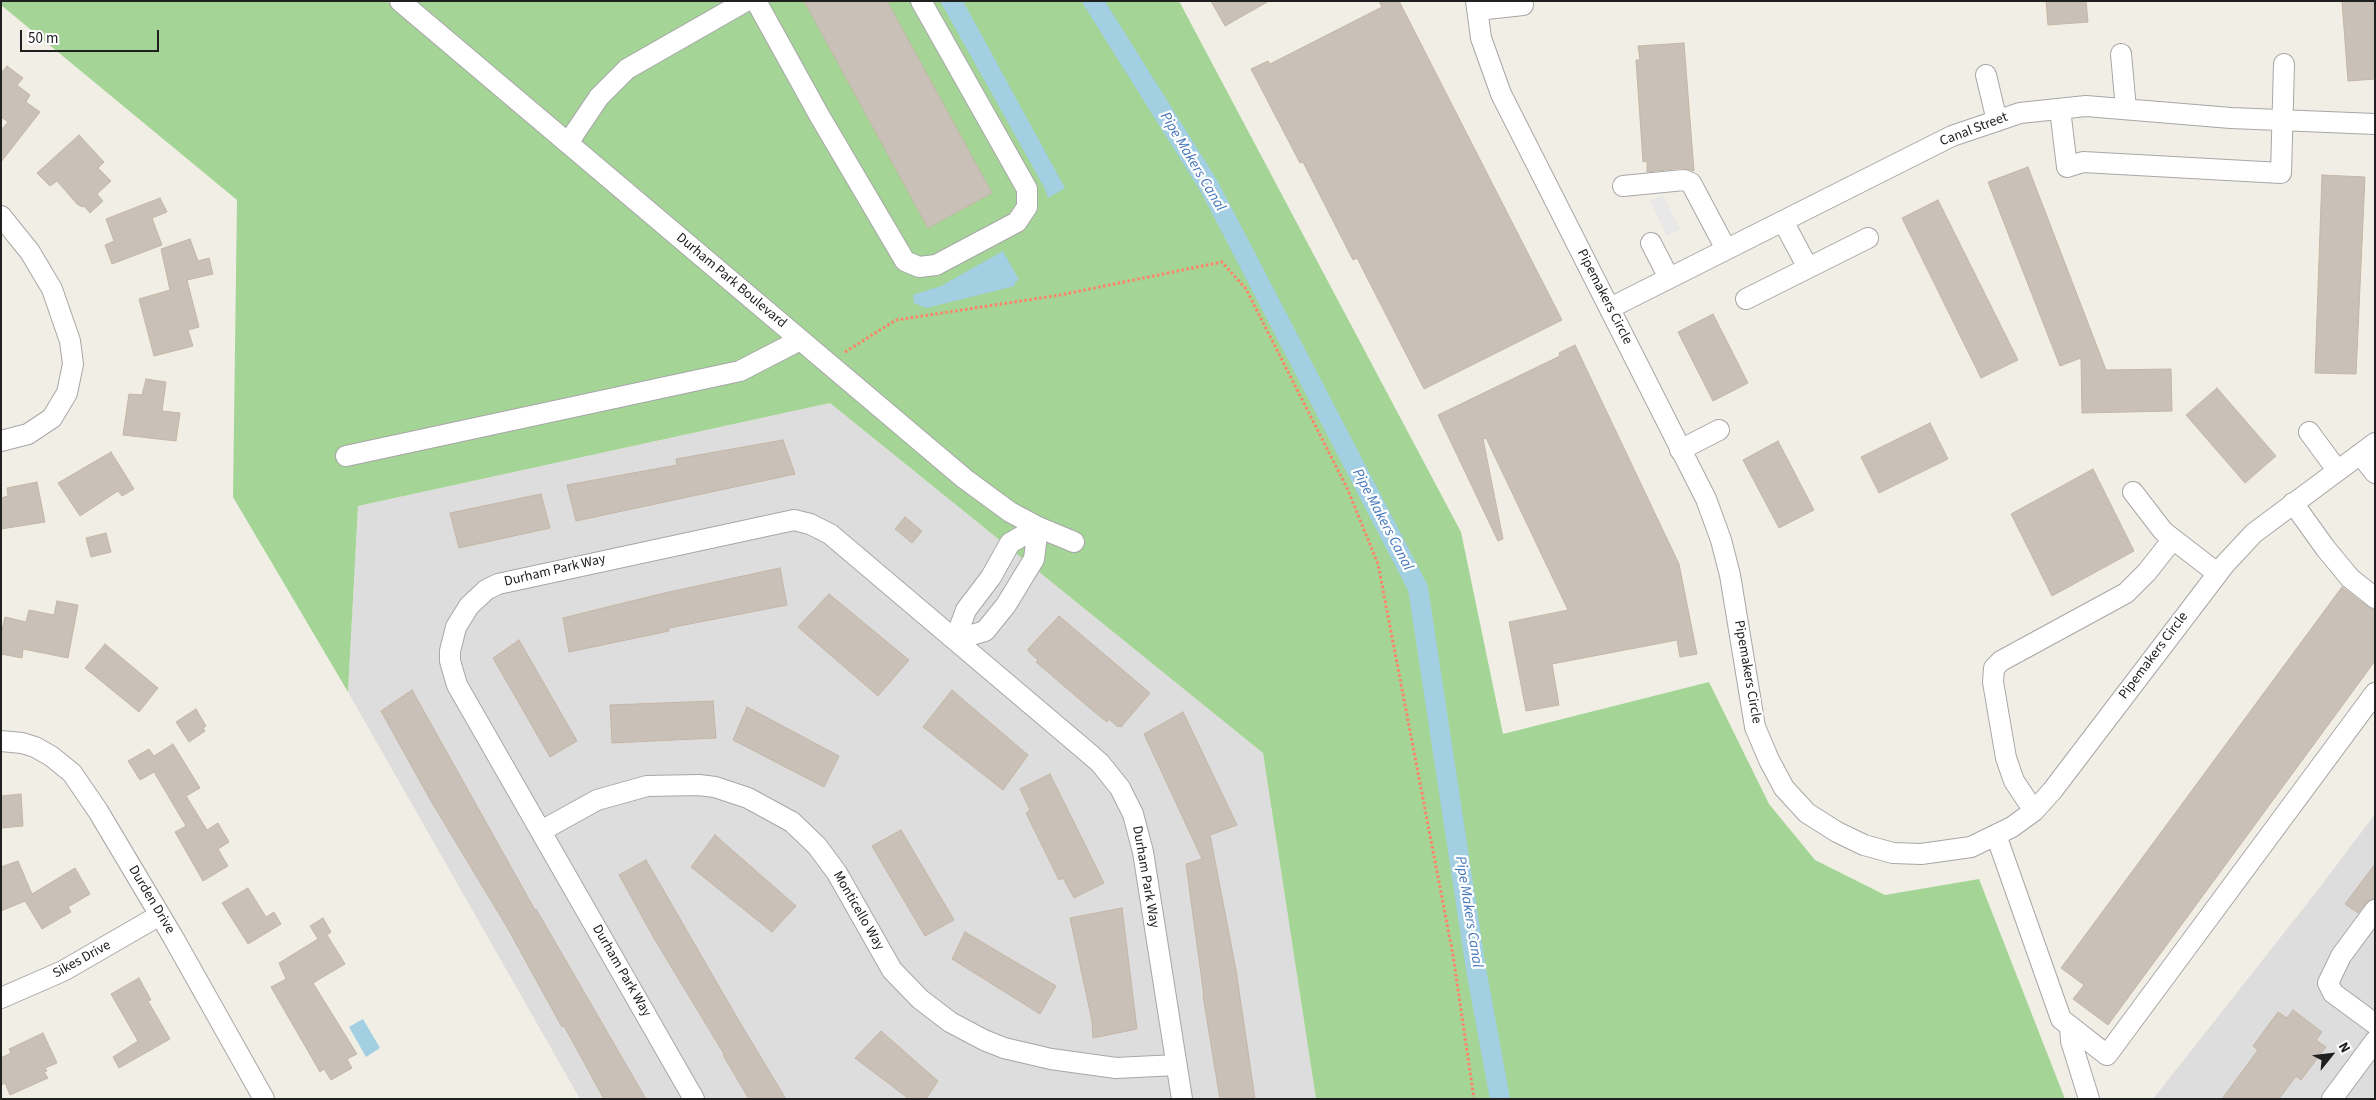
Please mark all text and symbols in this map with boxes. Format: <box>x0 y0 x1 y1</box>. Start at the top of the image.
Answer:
scale bar <box>22 20 161 52</box>
text: 50 m <box>28 28 58 49</box>
water label: Pipe Makers Canal <box>1155 109 1229 215</box>
street label: Canal Street <box>1938 109 2010 151</box>
street label: Durham Park Boulevard <box>672 230 790 332</box>
street label: Pipemakers Circle <box>1573 246 1635 348</box>
water label: Pipe Makers Canal <box>1348 466 1416 574</box>
street label: Durham Park Way <box>503 551 607 591</box>
street label: Pipemakers Circle <box>2116 609 2192 703</box>
street label: Pipemakers Circle <box>1730 619 1764 725</box>
street label: Durham Park Way <box>1128 825 1162 929</box>
water label: Pipe Makers Canal <box>1450 855 1486 969</box>
street label: Durden Drive <box>124 863 178 937</box>
street label: Monticello Way <box>829 868 887 954</box>
street label: Durham Park Way <box>588 922 654 1020</box>
street label: Sikes Drive <box>50 937 114 983</box>
north arrow <box>2306 1030 2356 1080</box>
text: N <box>2333 1039 2355 1057</box>

